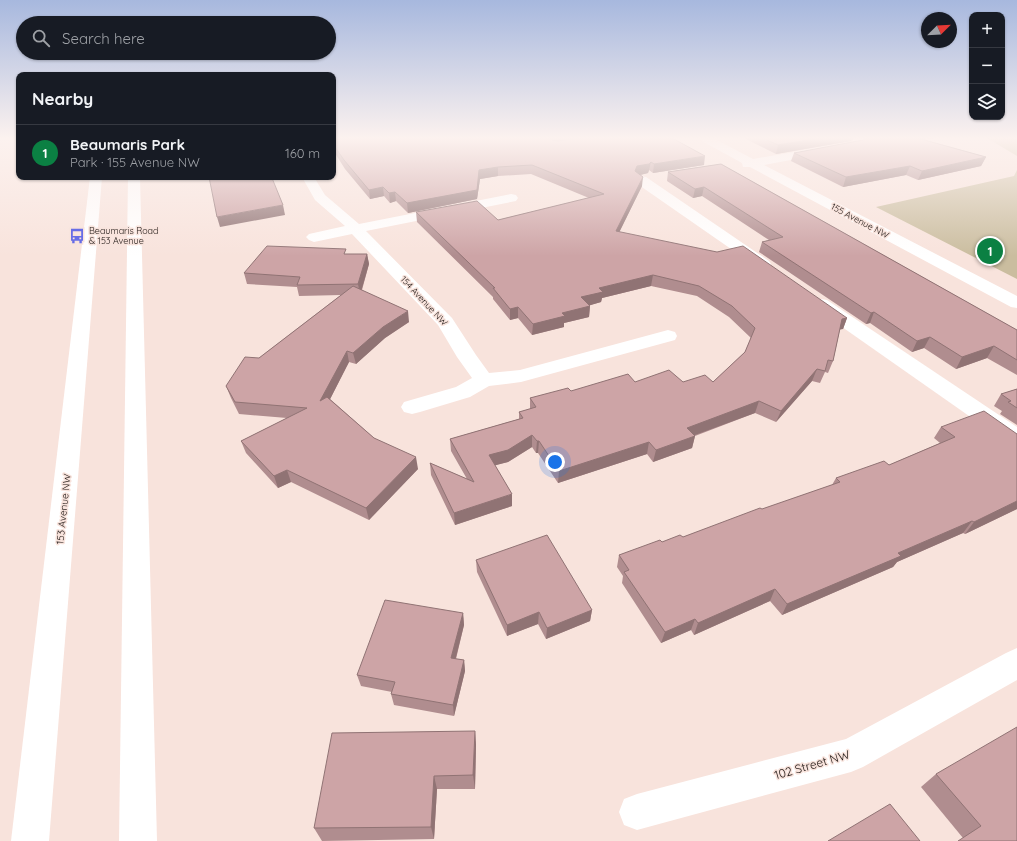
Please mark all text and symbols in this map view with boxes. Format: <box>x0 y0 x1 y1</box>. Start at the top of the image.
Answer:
north arrow <box>921 12 957 48</box>
map controls <box>969 12 1005 120</box>
button: + <box>969 12 1005 48</box>
search box <box>16 16 336 60</box>
icon: search <box>30 27 52 49</box>
text: Search here <box>62 29 145 48</box>
button: − <box>969 48 1005 84</box>
button: layers <box>969 84 1005 120</box>
text: Nearby <box>32 88 93 109</box>
text: Beaumaris Park <box>70 135 185 154</box>
text: 1 <box>42 145 48 161</box>
text: 160 m <box>285 145 320 161</box>
text: Park · 155 Avenue NW <box>70 154 200 170</box>
street label: 155 Avenue NW <box>829 201 891 241</box>
place label: Beaumaris Road & 153 Avenue <box>89 225 159 246</box>
bus stop icon: Beaumaris Road & 153 Avenue <box>68 227 86 245</box>
pin: 1 <box>977 236 1003 266</box>
street label: 154 Avenue NW <box>399 274 450 328</box>
your location <box>545 452 565 472</box>
street label: 153 Avenue NW <box>53 473 74 545</box>
street label: 102 Street NW <box>772 746 852 782</box>

